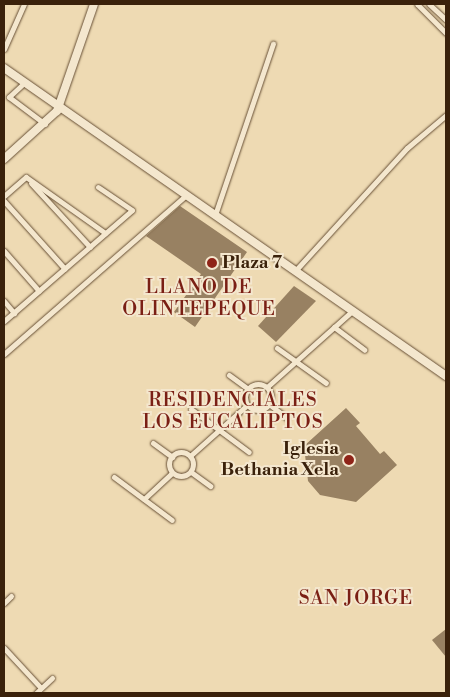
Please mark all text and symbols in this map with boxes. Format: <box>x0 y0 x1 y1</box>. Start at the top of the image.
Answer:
place label: Plaza 7 <box>222 252 282 274</box>
marker: Plaza 7 <box>206 257 218 269</box>
district label: LLANO DE OLINTEPEQUE <box>121 277 277 321</box>
district label: RESIDENCIALES LOS EUCALIPTOS <box>141 390 325 434</box>
place label: Iglesia Bethania Xela <box>221 439 339 482</box>
marker: Iglesia Bethania Xela <box>343 454 355 466</box>
district label: SAN JORGE <box>298 588 414 610</box>

